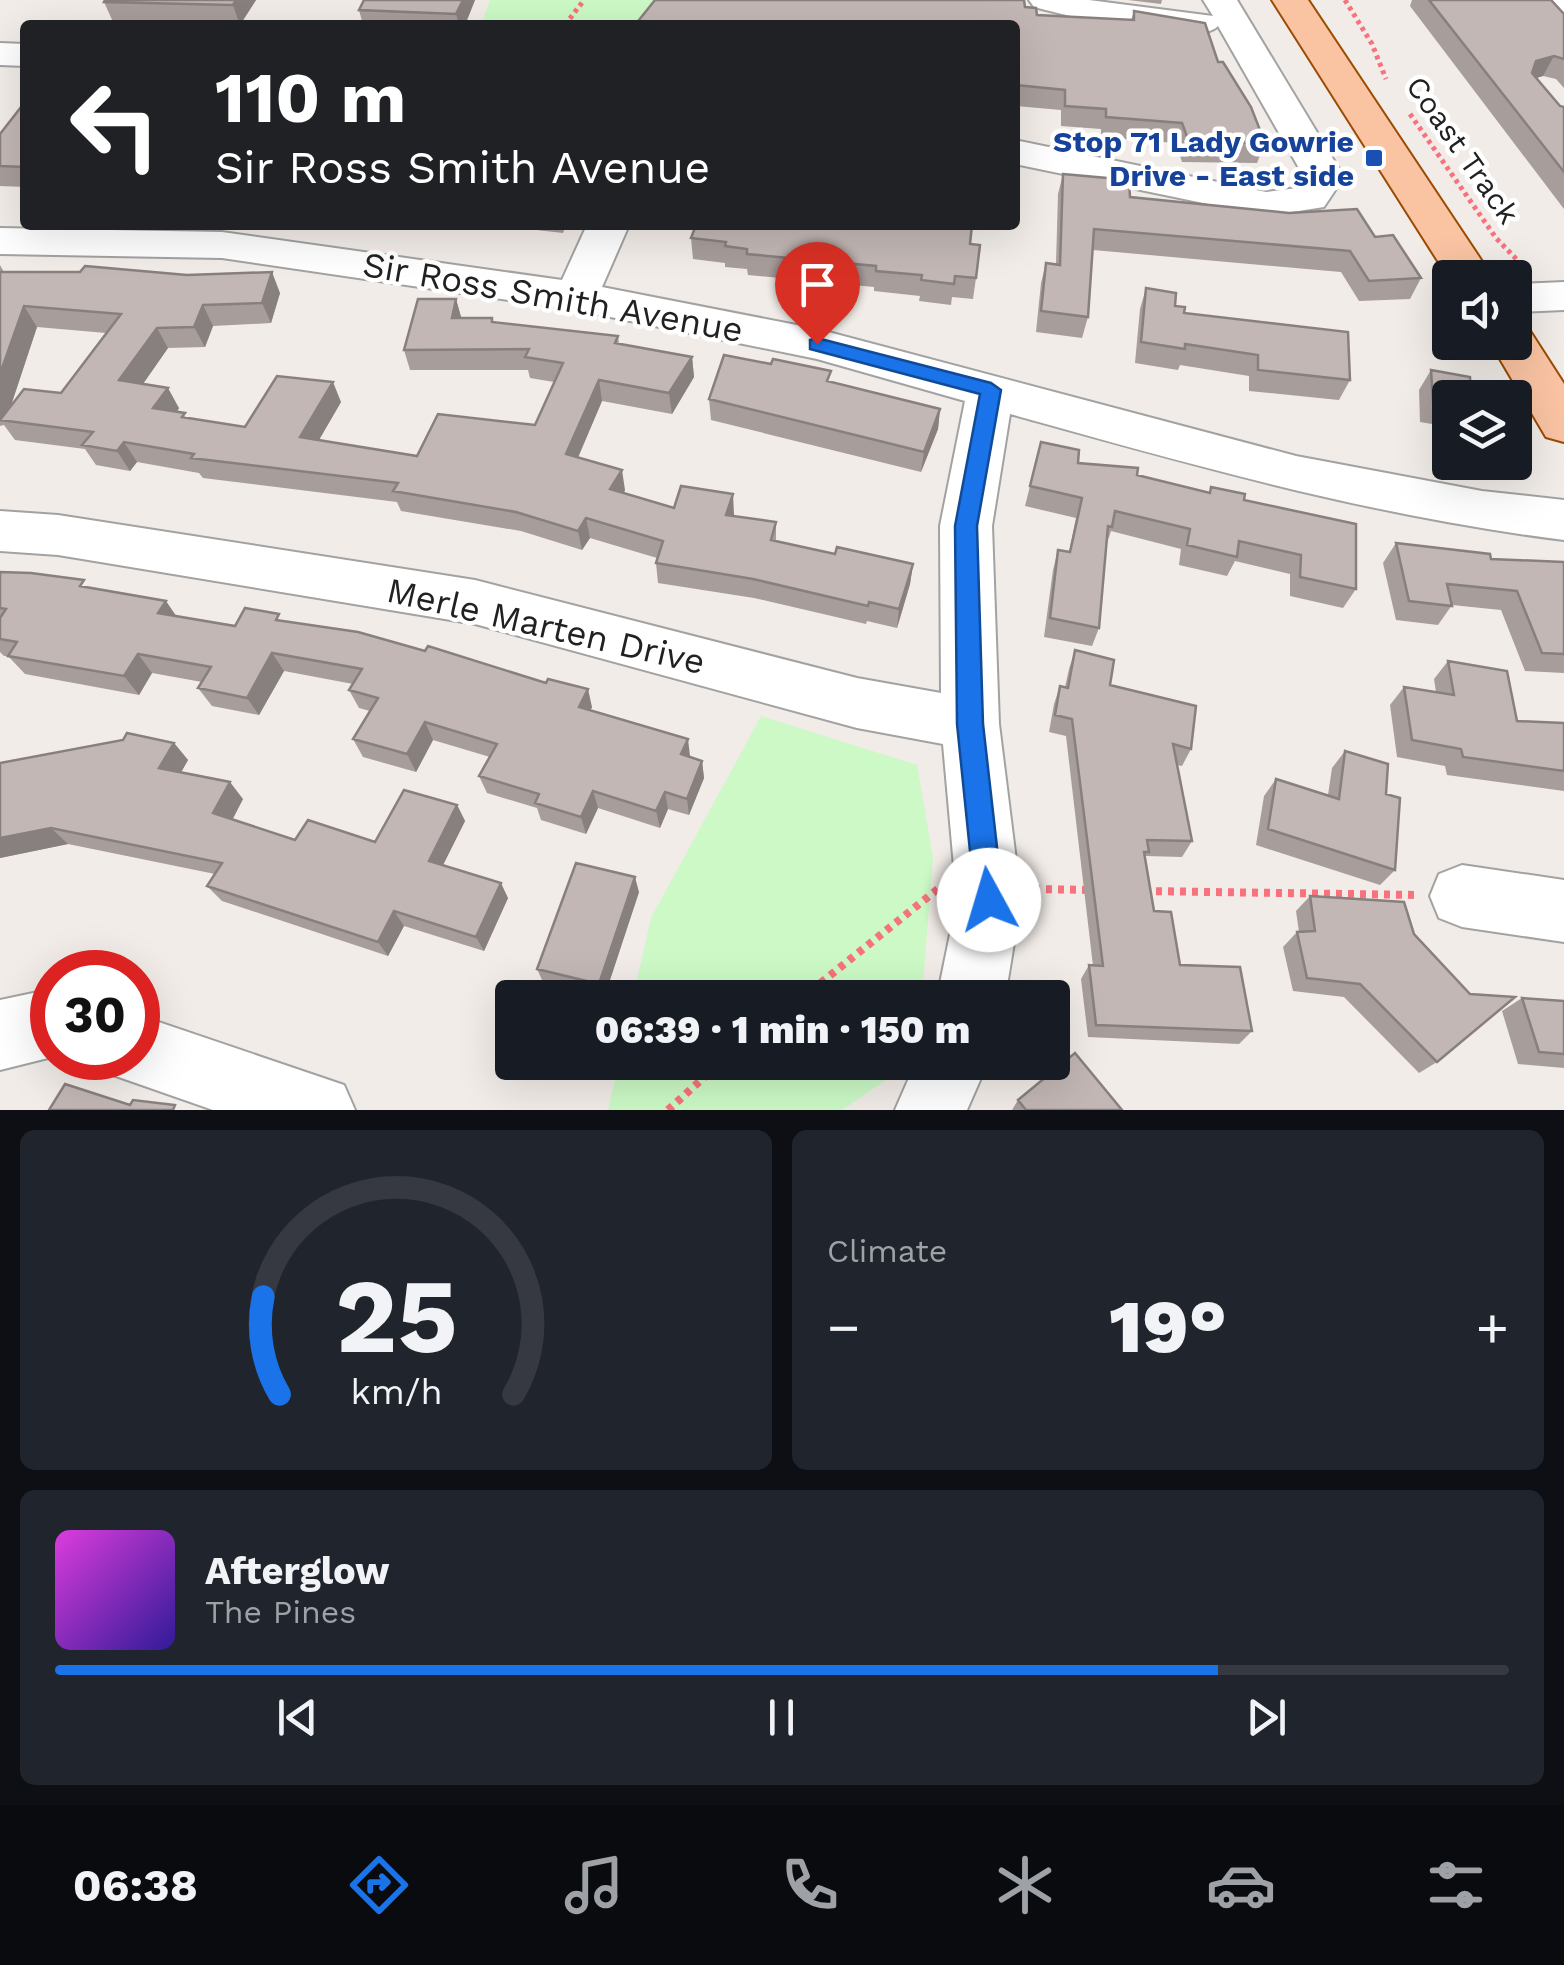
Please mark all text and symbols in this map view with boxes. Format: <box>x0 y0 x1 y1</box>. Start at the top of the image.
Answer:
text: 110 m <box>215 57 406 139</box>
icon: left <box>50 60 180 190</box>
street label: Coast Track <box>1399 70 1527 230</box>
place label: Stop 71 Lady Gowrie Drive - East side <box>1053 124 1354 193</box>
text: Sir Ross Smith Avenue <box>215 141 710 194</box>
marker: Stop 71 Lady Gowrie Drive - East side <box>1363 147 1385 169</box>
pin <box>775 242 860 345</box>
street label: Sir Ross Smith Avenue <box>360 243 746 351</box>
icon: arrive <box>790 257 845 312</box>
map controls <box>1432 260 1532 480</box>
button: sound <box>1432 260 1532 360</box>
button: layers <box>1432 380 1532 480</box>
street label: Merle Marten Drive <box>383 569 709 683</box>
position arrow <box>937 848 1041 952</box>
speed limit sign: 30 <box>30 950 160 1080</box>
text: 06:39 · 1 min · 150 m <box>595 1008 970 1052</box>
text: Climate <box>827 1232 947 1270</box>
text: 25 <box>335 1255 457 1377</box>
text: 19° <box>1109 1282 1227 1370</box>
text: − <box>827 1295 860 1359</box>
text: + <box>1476 1295 1509 1359</box>
text: km/h <box>350 1371 442 1413</box>
text: Afterglow <box>205 1549 390 1593</box>
text: The Pines <box>205 1593 356 1631</box>
icon: previous <box>270 1690 325 1745</box>
icon: pause <box>754 1690 809 1745</box>
icon: next <box>1239 1690 1294 1745</box>
icon: directions <box>344 1850 414 1920</box>
icon: music <box>559 1850 629 1920</box>
icon: phone <box>775 1850 845 1920</box>
icon: climate <box>990 1850 1060 1920</box>
icon: car <box>1206 1850 1276 1920</box>
icon: filters <box>1421 1850 1491 1920</box>
text: 06:38 <box>73 1859 198 1912</box>

